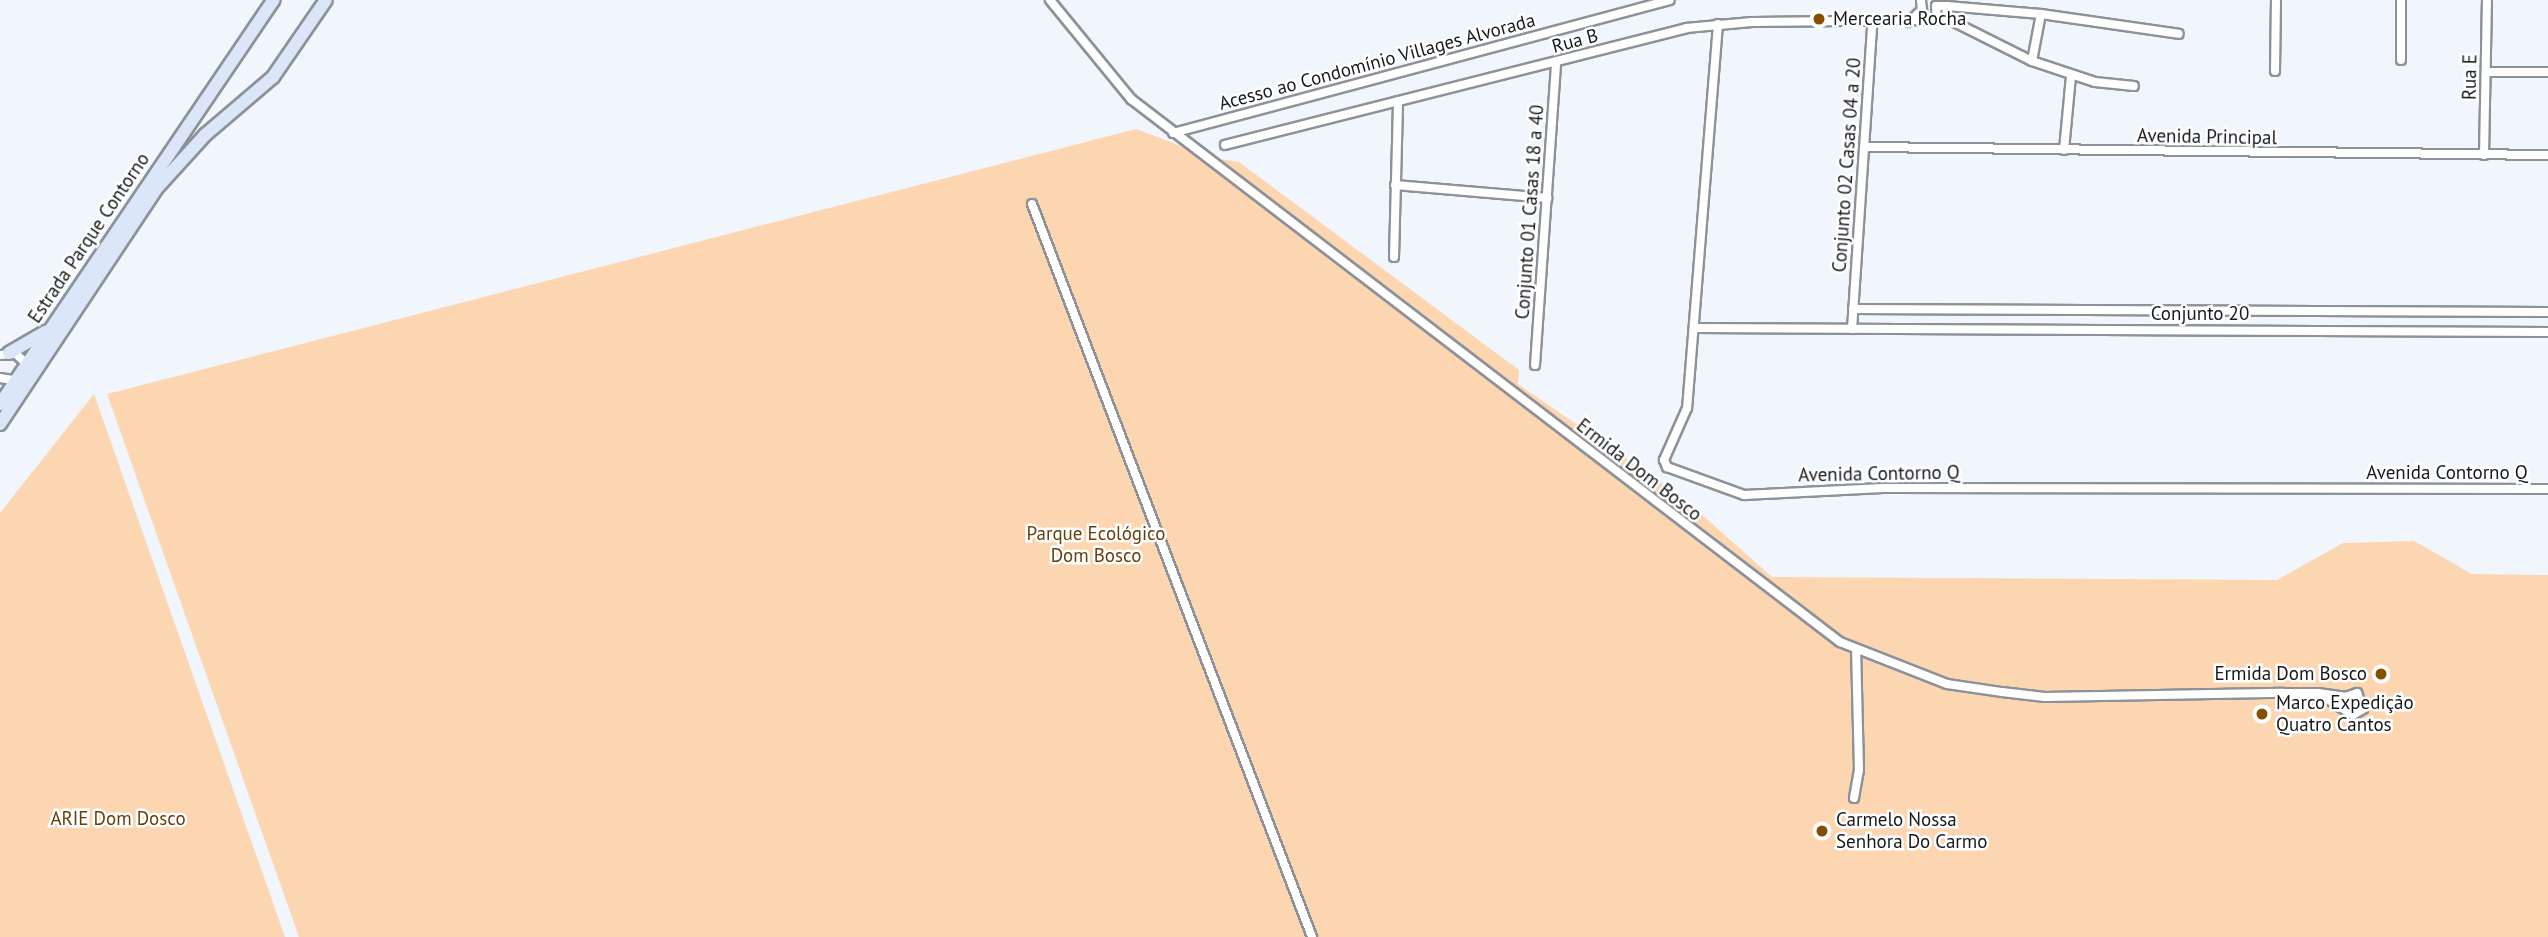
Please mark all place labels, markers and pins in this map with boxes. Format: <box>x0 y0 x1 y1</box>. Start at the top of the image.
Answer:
place label: Mercearia Rocha <box>1833 8 1966 30</box>
marker: Mercearia Rocha <box>1811 11 1827 27</box>
place label: Ermida Dom Bosco <box>2214 663 2367 685</box>
marker: Ermida Dom Bosco <box>2373 666 2389 682</box>
place label: Marco Expedição Quatro Cantos <box>2276 692 2414 736</box>
marker: Marco Expedição Quatro Cantos <box>2254 706 2270 722</box>
place label: Carmelo Nossa Senhora Do Carmo <box>1836 809 1987 853</box>
marker: Carmelo Nossa Senhora Do Carmo <box>1814 823 1830 839</box>

